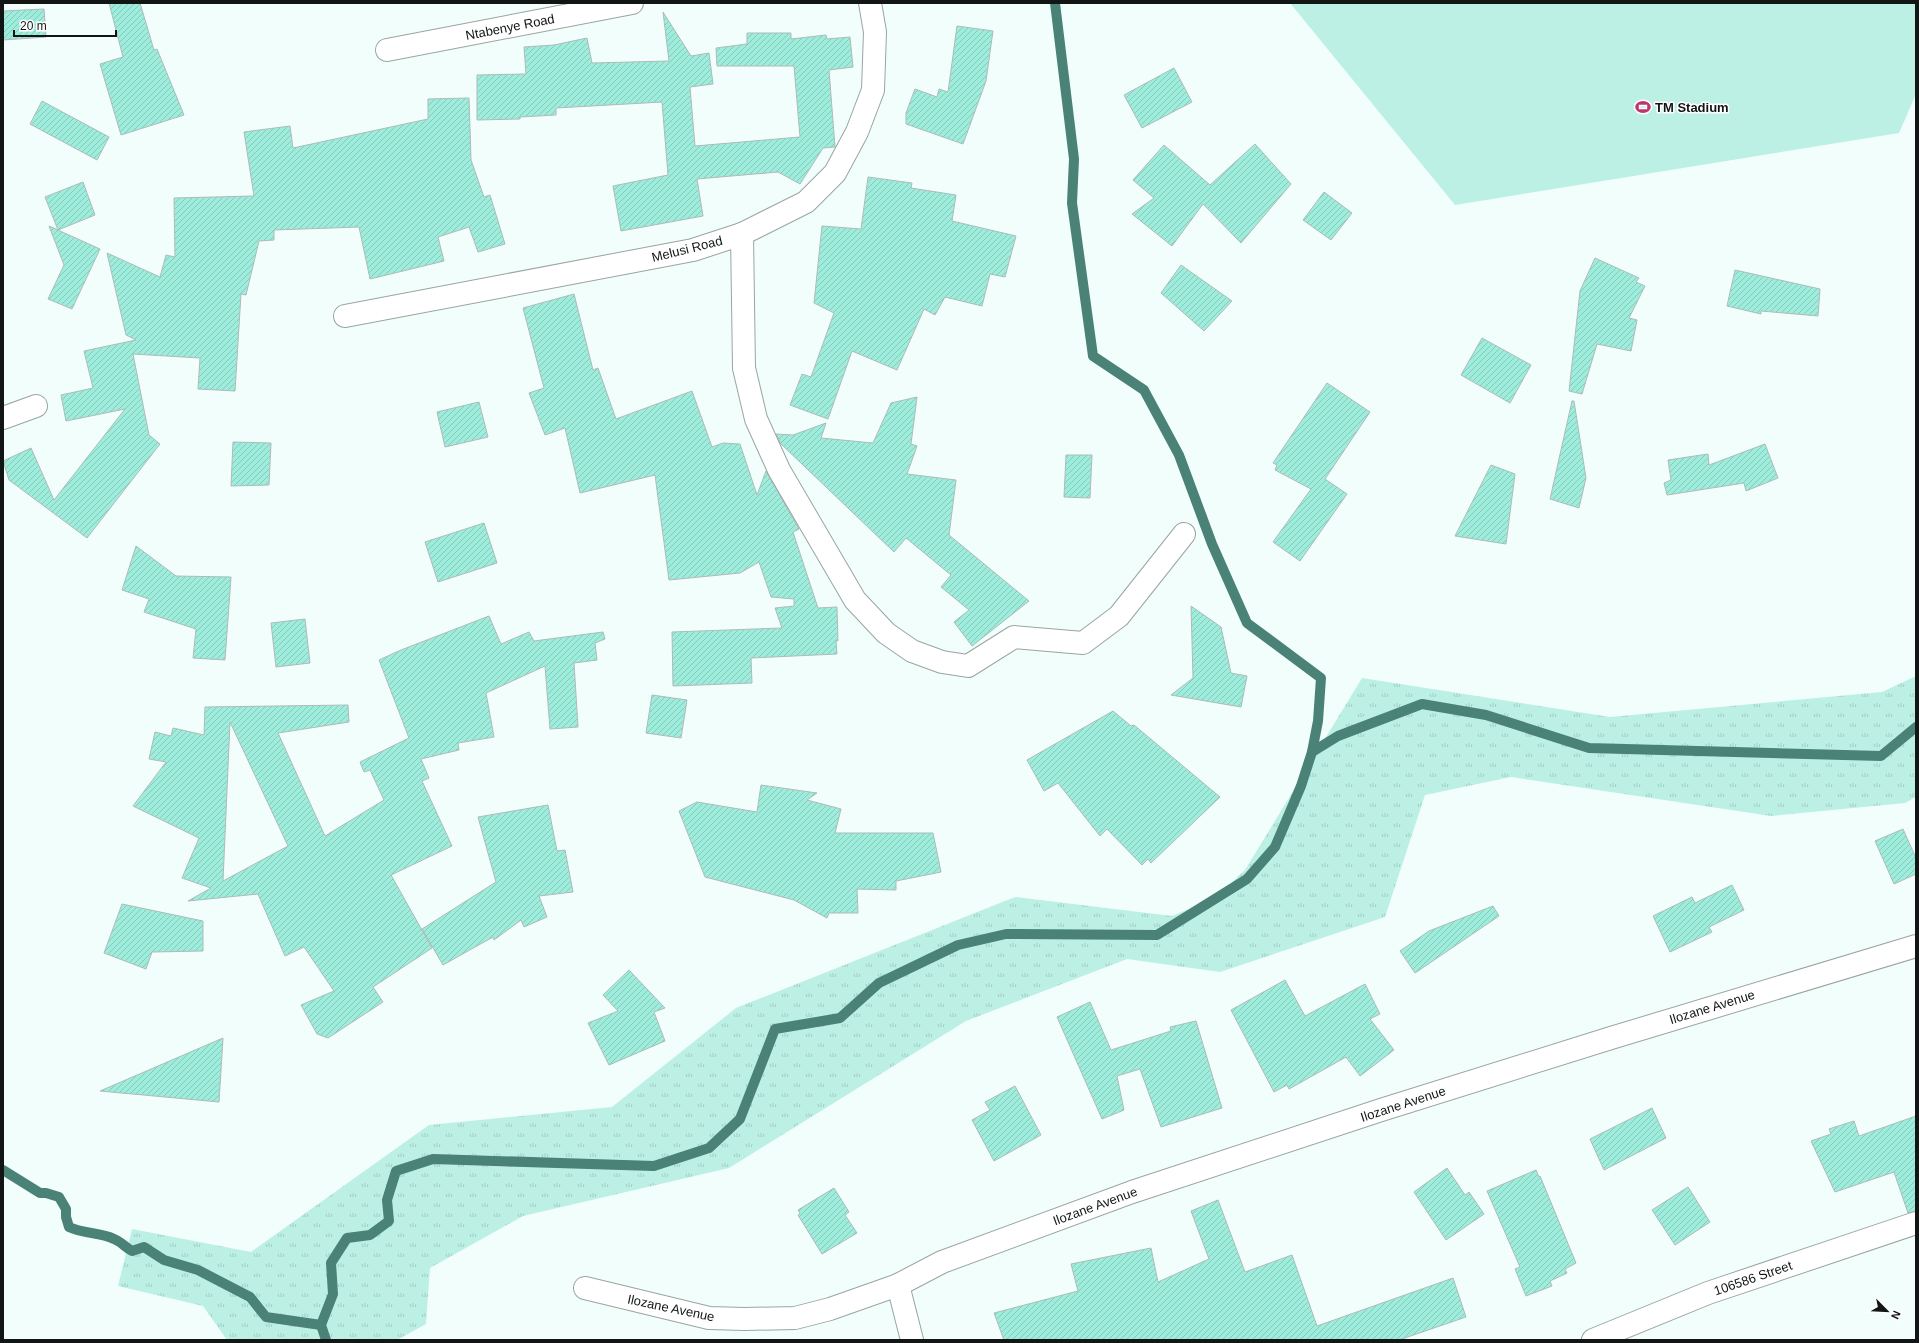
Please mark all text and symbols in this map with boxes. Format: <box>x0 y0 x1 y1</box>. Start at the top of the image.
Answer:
street label: Ntabenye Road <box>464 11 556 43</box>
scale bar <box>14 12 116 38</box>
text: 20 m <box>20 19 47 33</box>
sports icon: TM Stadium <box>1634 98 1652 116</box>
place label: TM Stadium <box>1655 100 1729 115</box>
street label: Melusi Road <box>650 233 724 265</box>
street label: Ilozane Avenue <box>1667 987 1757 1027</box>
street label: Ilozane Avenue <box>1359 1083 1447 1125</box>
street label: Ilozane Avenue <box>1051 1184 1139 1228</box>
street label: 106586 Street <box>1712 1257 1794 1298</box>
street label: Ilozane Avenue <box>626 1291 716 1325</box>
north arrow <box>1867 1291 1907 1331</box>
text: N <box>1889 1309 1903 1321</box>

